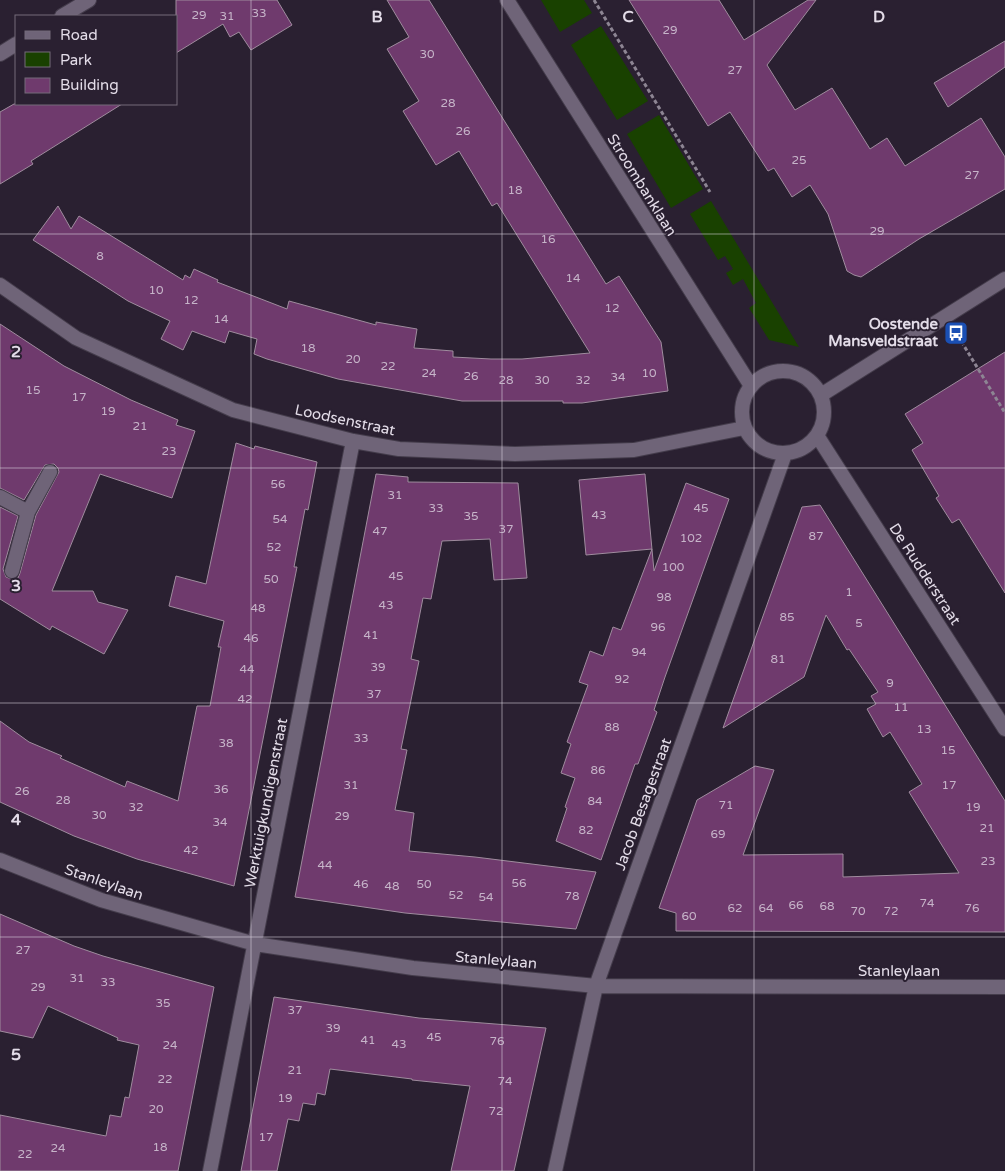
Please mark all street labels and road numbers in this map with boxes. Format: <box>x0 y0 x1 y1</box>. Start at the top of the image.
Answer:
street label: Stroombanklaan <box>603 131 681 239</box>
street label: Loodsenstraat <box>293 401 397 439</box>
street label: De Rudderstraat <box>885 520 965 628</box>
street label: Werktuigkundigenstraat <box>241 716 291 889</box>
street label: Jacob Besagestraat <box>611 735 675 873</box>
street label: Stanleylaan <box>62 860 146 904</box>
street label: Stanleylaan <box>454 947 538 973</box>
street label: Stanleylaan <box>858 962 940 980</box>

